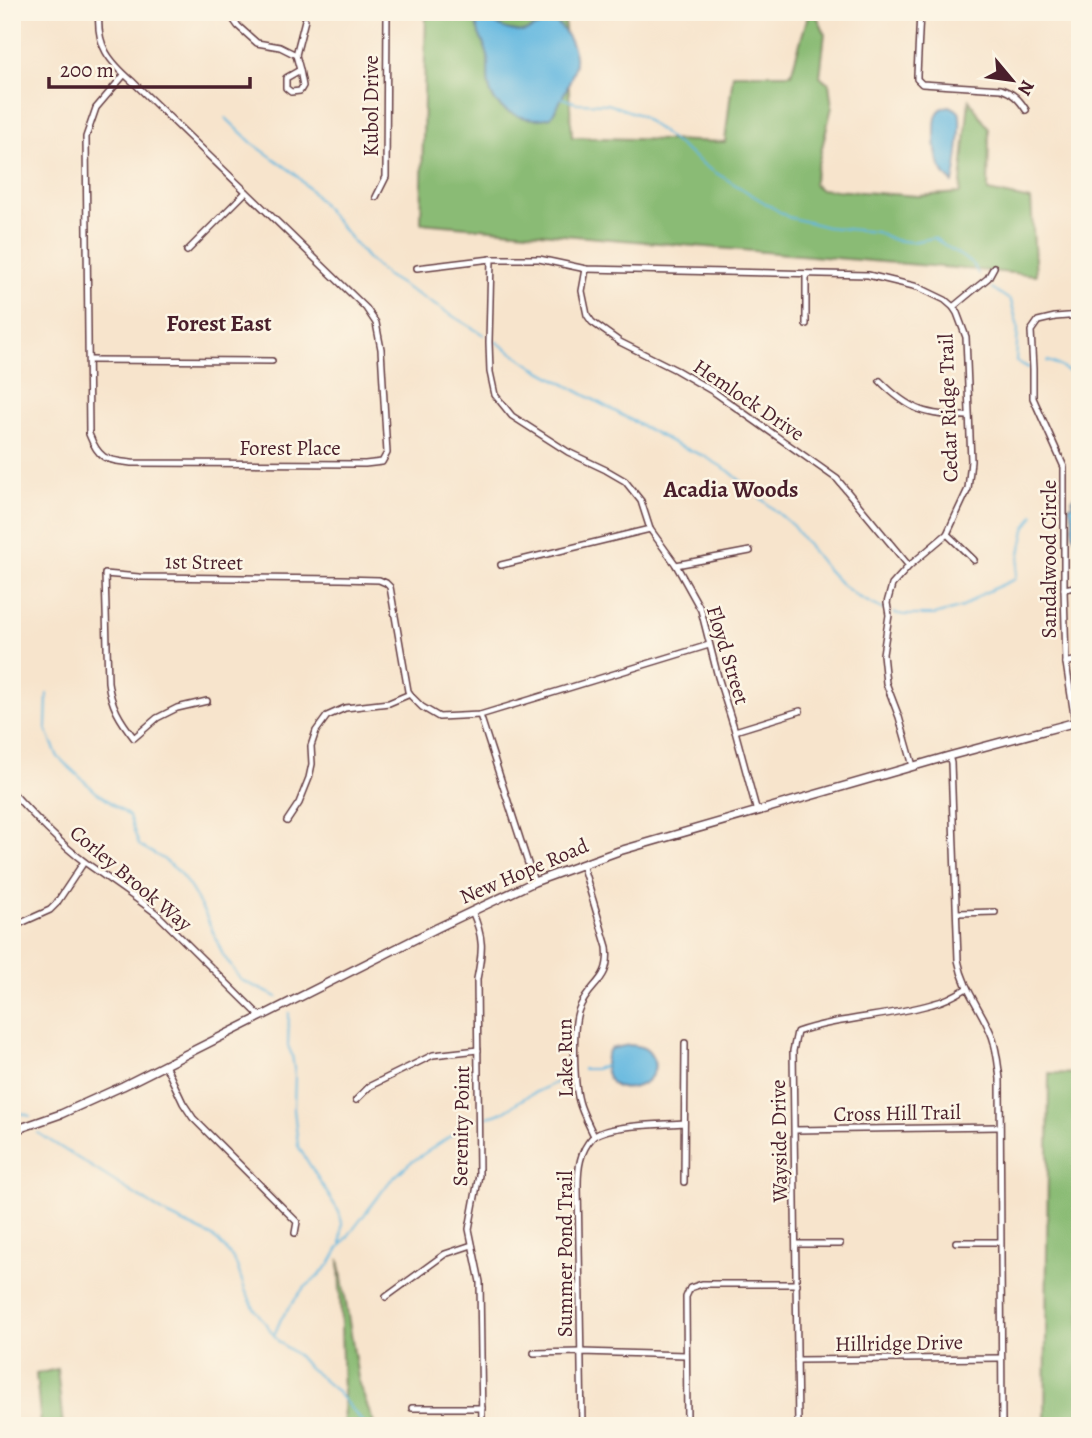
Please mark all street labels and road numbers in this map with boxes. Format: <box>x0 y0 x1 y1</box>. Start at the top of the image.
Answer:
street label: Kubol Drive <box>357 55 385 157</box>
street label: Cedar Ridge Trail <box>931 333 965 483</box>
street label: Hemlock Drive <box>688 352 810 448</box>
street label: Forest Place <box>239 434 341 462</box>
street label: Sandalwood Circle <box>1035 480 1063 638</box>
street label: 1st Street <box>165 547 243 577</box>
street label: Floyd Street <box>700 602 756 708</box>
street label: Corley Brook Way <box>64 819 199 938</box>
street label: New Hope Road <box>455 831 593 911</box>
street label: Lake Run <box>550 1018 580 1098</box>
street label: Serenity Point <box>446 1065 476 1187</box>
street label: Wayside Drive <box>764 1079 794 1204</box>
street label: Cross Hill Trail <box>833 1098 961 1128</box>
street label: Summer Pond Trail <box>551 1171 579 1337</box>
street label: Hillridge Drive <box>835 1328 963 1358</box>

